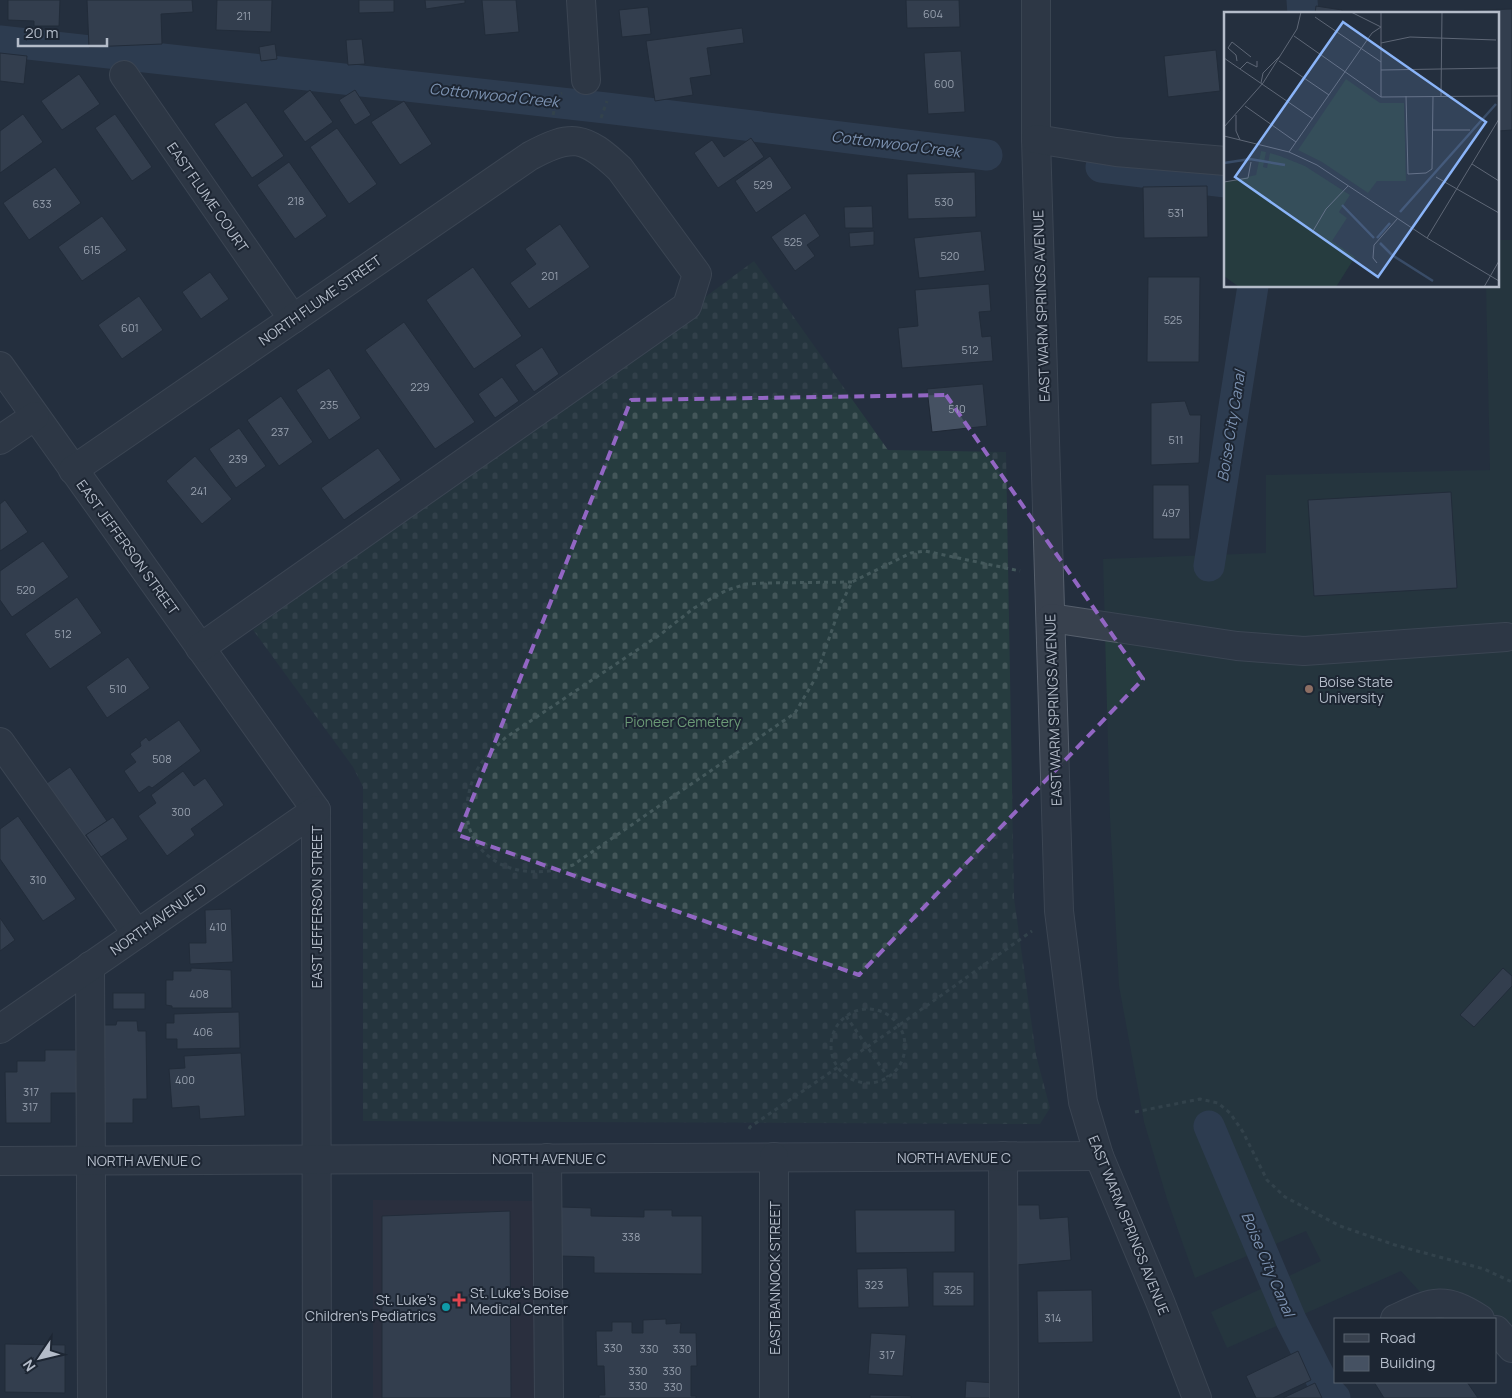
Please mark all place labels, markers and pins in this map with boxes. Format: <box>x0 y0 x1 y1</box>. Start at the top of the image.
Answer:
place label: Boise State University <box>1319 672 1393 707</box>
marker: Boise State University <box>1303 683 1315 695</box>
place label: St. Luke's Boise Medical Center <box>470 1283 569 1318</box>
place label: St. Luke’s Children’s Pediatrics <box>305 1290 436 1325</box>
marker: St. Luke's Boise Medical Center <box>452 1293 466 1307</box>
marker: St. Luke’s Children’s Pediatrics <box>440 1301 452 1313</box>

